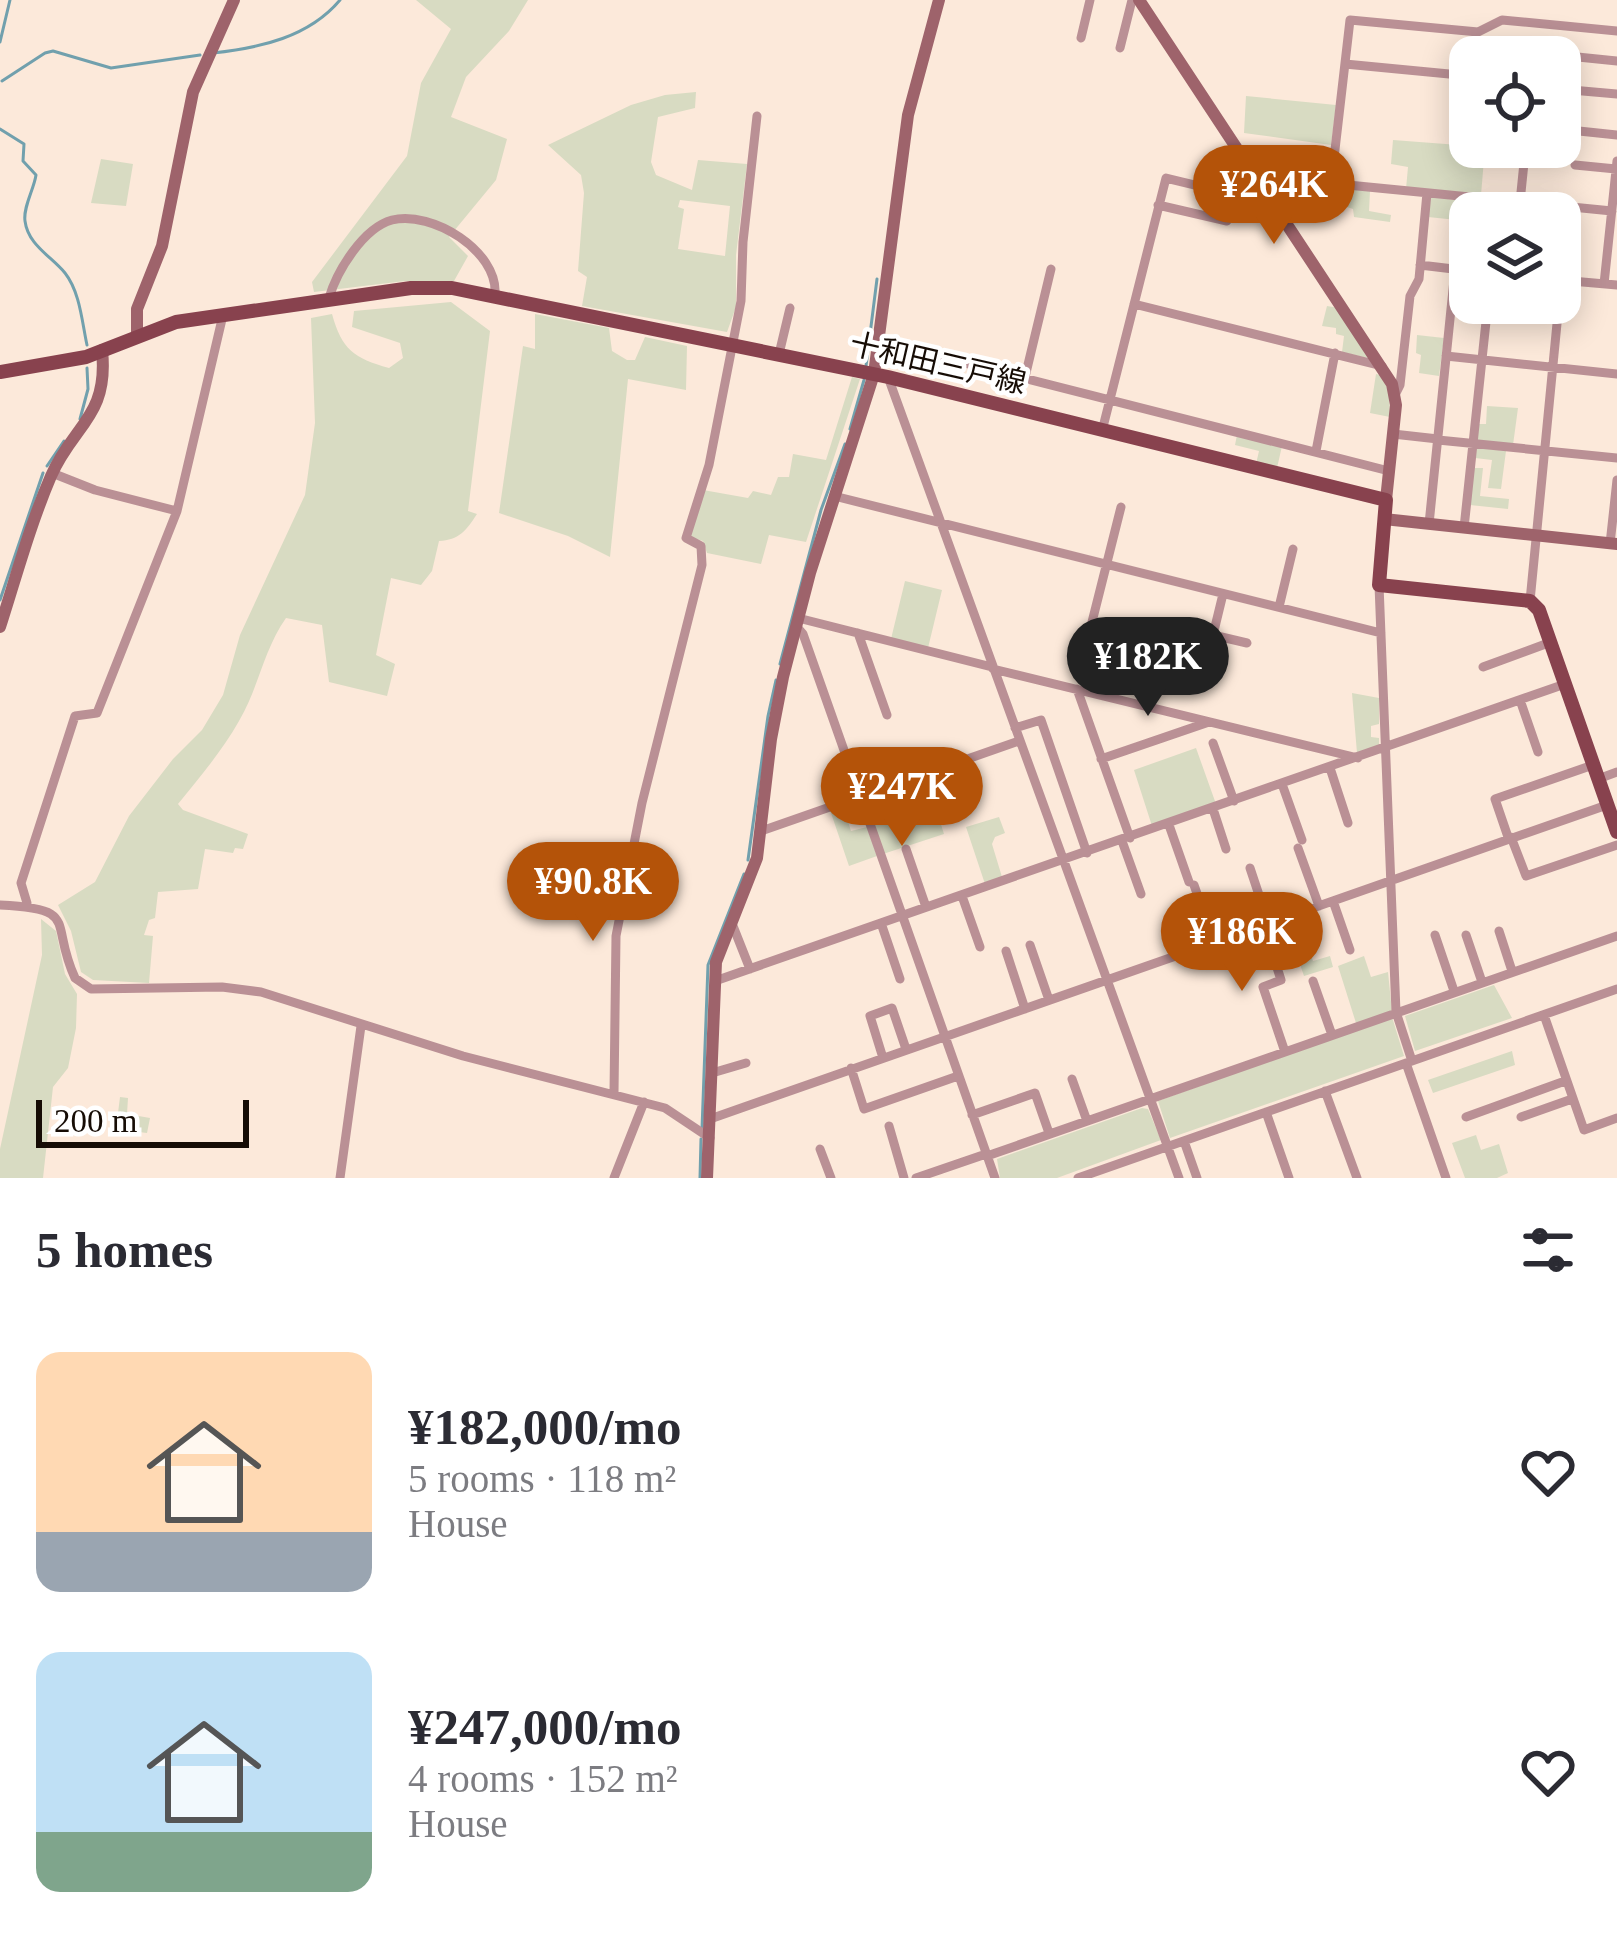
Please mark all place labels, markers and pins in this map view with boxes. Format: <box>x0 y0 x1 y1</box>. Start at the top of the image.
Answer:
pin: ¥264K <box>1190 145 1358 247</box>
pin: ¥182K <box>1064 617 1232 719</box>
pin: ¥247K <box>818 747 986 849</box>
pin: ¥90.8K <box>495 842 691 944</box>
pin: ¥186K <box>1158 892 1326 994</box>

